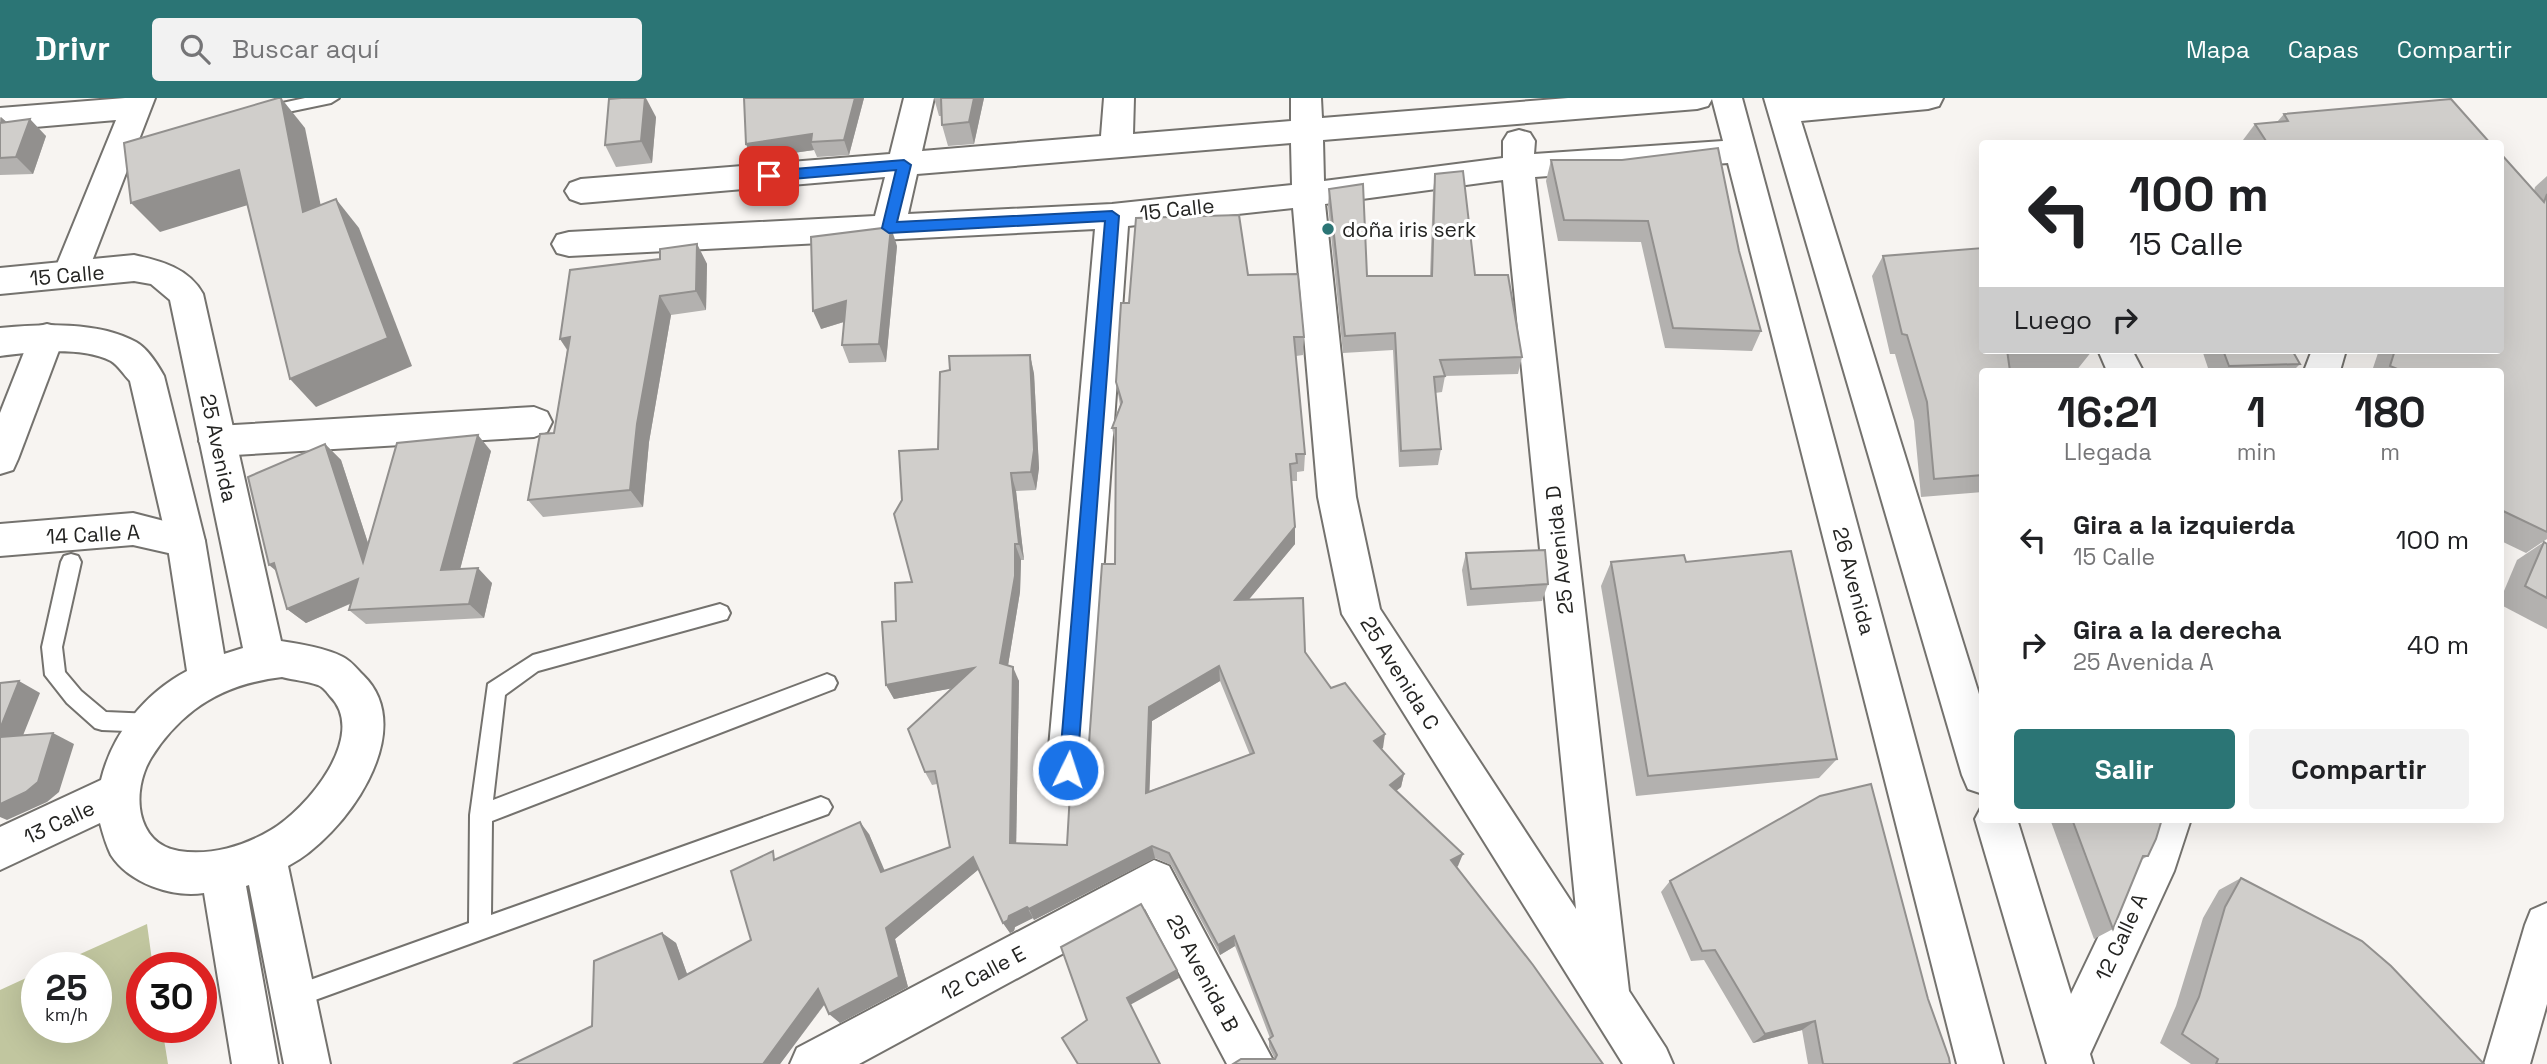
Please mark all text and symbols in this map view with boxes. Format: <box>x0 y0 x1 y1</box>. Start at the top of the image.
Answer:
search box <box>152 18 642 81</box>
text: Drivr <box>35 28 110 70</box>
icon: search <box>176 30 214 68</box>
text: Buscar aquí <box>232 32 379 66</box>
text: Mapa <box>2186 34 2250 65</box>
text: Capas <box>2288 34 2359 65</box>
text: Compartir <box>2397 34 2512 65</box>
pin <box>739 146 799 206</box>
icon: arrive <box>750 157 788 195</box>
text: 100 m <box>2129 163 2269 225</box>
icon: left <box>2014 168 2105 259</box>
street label: 15 Calle <box>1138 192 1216 226</box>
place label: doña iris serk <box>1342 216 1476 243</box>
marker: doña iris serk <box>1320 221 1336 237</box>
text: 15 Calle <box>2129 224 2243 264</box>
street label: 15 Calle <box>28 258 106 292</box>
icon: right <box>2106 301 2144 339</box>
text: Luego <box>2014 303 2092 337</box>
text: 16:21 <box>2057 386 2159 439</box>
text: 1 <box>2247 386 2266 439</box>
text: 180 <box>2354 386 2426 439</box>
street label: 25 Avenida <box>194 391 244 505</box>
text: Llegada <box>2064 437 2152 467</box>
text: min <box>2237 437 2276 467</box>
text: m <box>2380 437 2400 467</box>
street label: 25 Avenida D <box>1539 484 1579 616</box>
text: Gira a la izquierda <box>2073 508 2295 542</box>
street label: 14 Calle A <box>45 518 141 550</box>
icon: left <box>2014 521 2052 559</box>
text: 100 m <box>2396 523 2469 557</box>
street label: 26 Avenida <box>1827 524 1881 638</box>
text: 15 Calle <box>2073 542 2155 572</box>
street label: 25 Avenida C <box>1354 611 1446 735</box>
text: Gira a la derecha <box>2073 613 2282 647</box>
icon: right <box>2014 626 2052 664</box>
text: 40 m <box>2407 628 2469 662</box>
text: 25 Avenida A <box>2073 647 2214 677</box>
button: Salir <box>2014 729 2235 809</box>
button: Compartir <box>2249 729 2469 809</box>
position arrow <box>1031 733 1105 807</box>
street label: 13 Calle <box>19 794 99 850</box>
street label: 12 Calle A <box>2089 889 2153 985</box>
street label: 25 Avenida B <box>1161 910 1245 1036</box>
street label: 12 Calle E <box>936 939 1030 1007</box>
speed limit sign: 30 <box>126 952 217 1043</box>
text: 25 <box>46 966 87 1010</box>
text: km/h <box>45 1003 88 1026</box>

